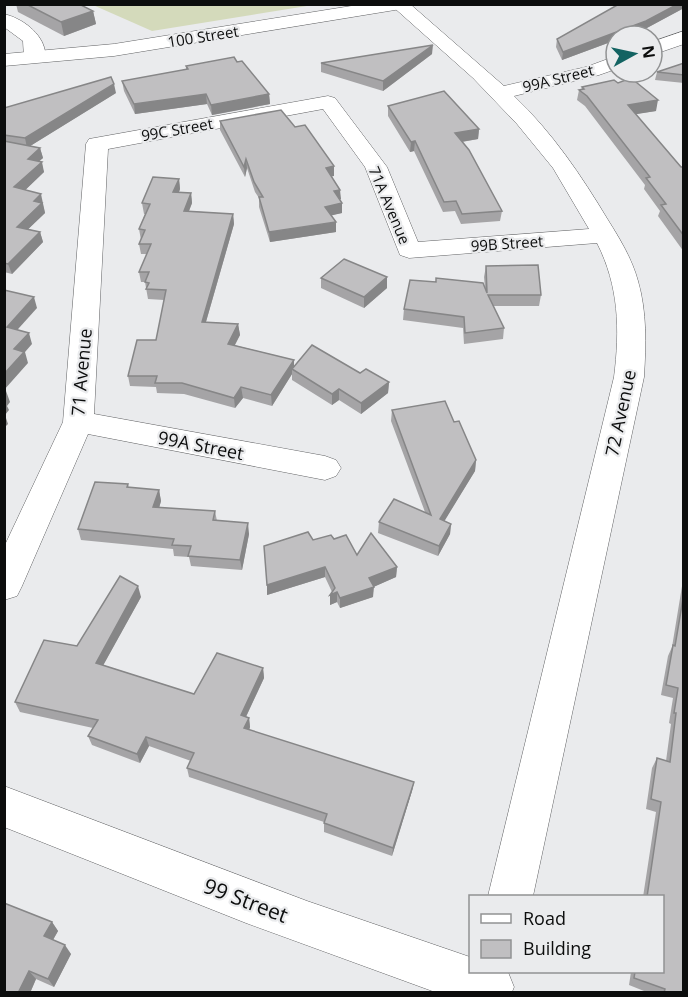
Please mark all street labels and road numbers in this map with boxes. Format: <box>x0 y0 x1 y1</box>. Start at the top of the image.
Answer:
street label: 100 Street <box>166 21 240 51</box>
street label: 99A Street <box>520 60 596 96</box>
street label: 99C Street <box>140 113 214 145</box>
street label: 71A Avenue <box>365 163 415 247</box>
street label: 99B Street <box>470 230 544 256</box>
street label: 71 Avenue <box>65 327 97 417</box>
street label: 72 Avenue <box>599 367 641 459</box>
street label: 99A Street <box>156 425 246 465</box>
street label: 99 Street <box>200 871 292 929</box>

